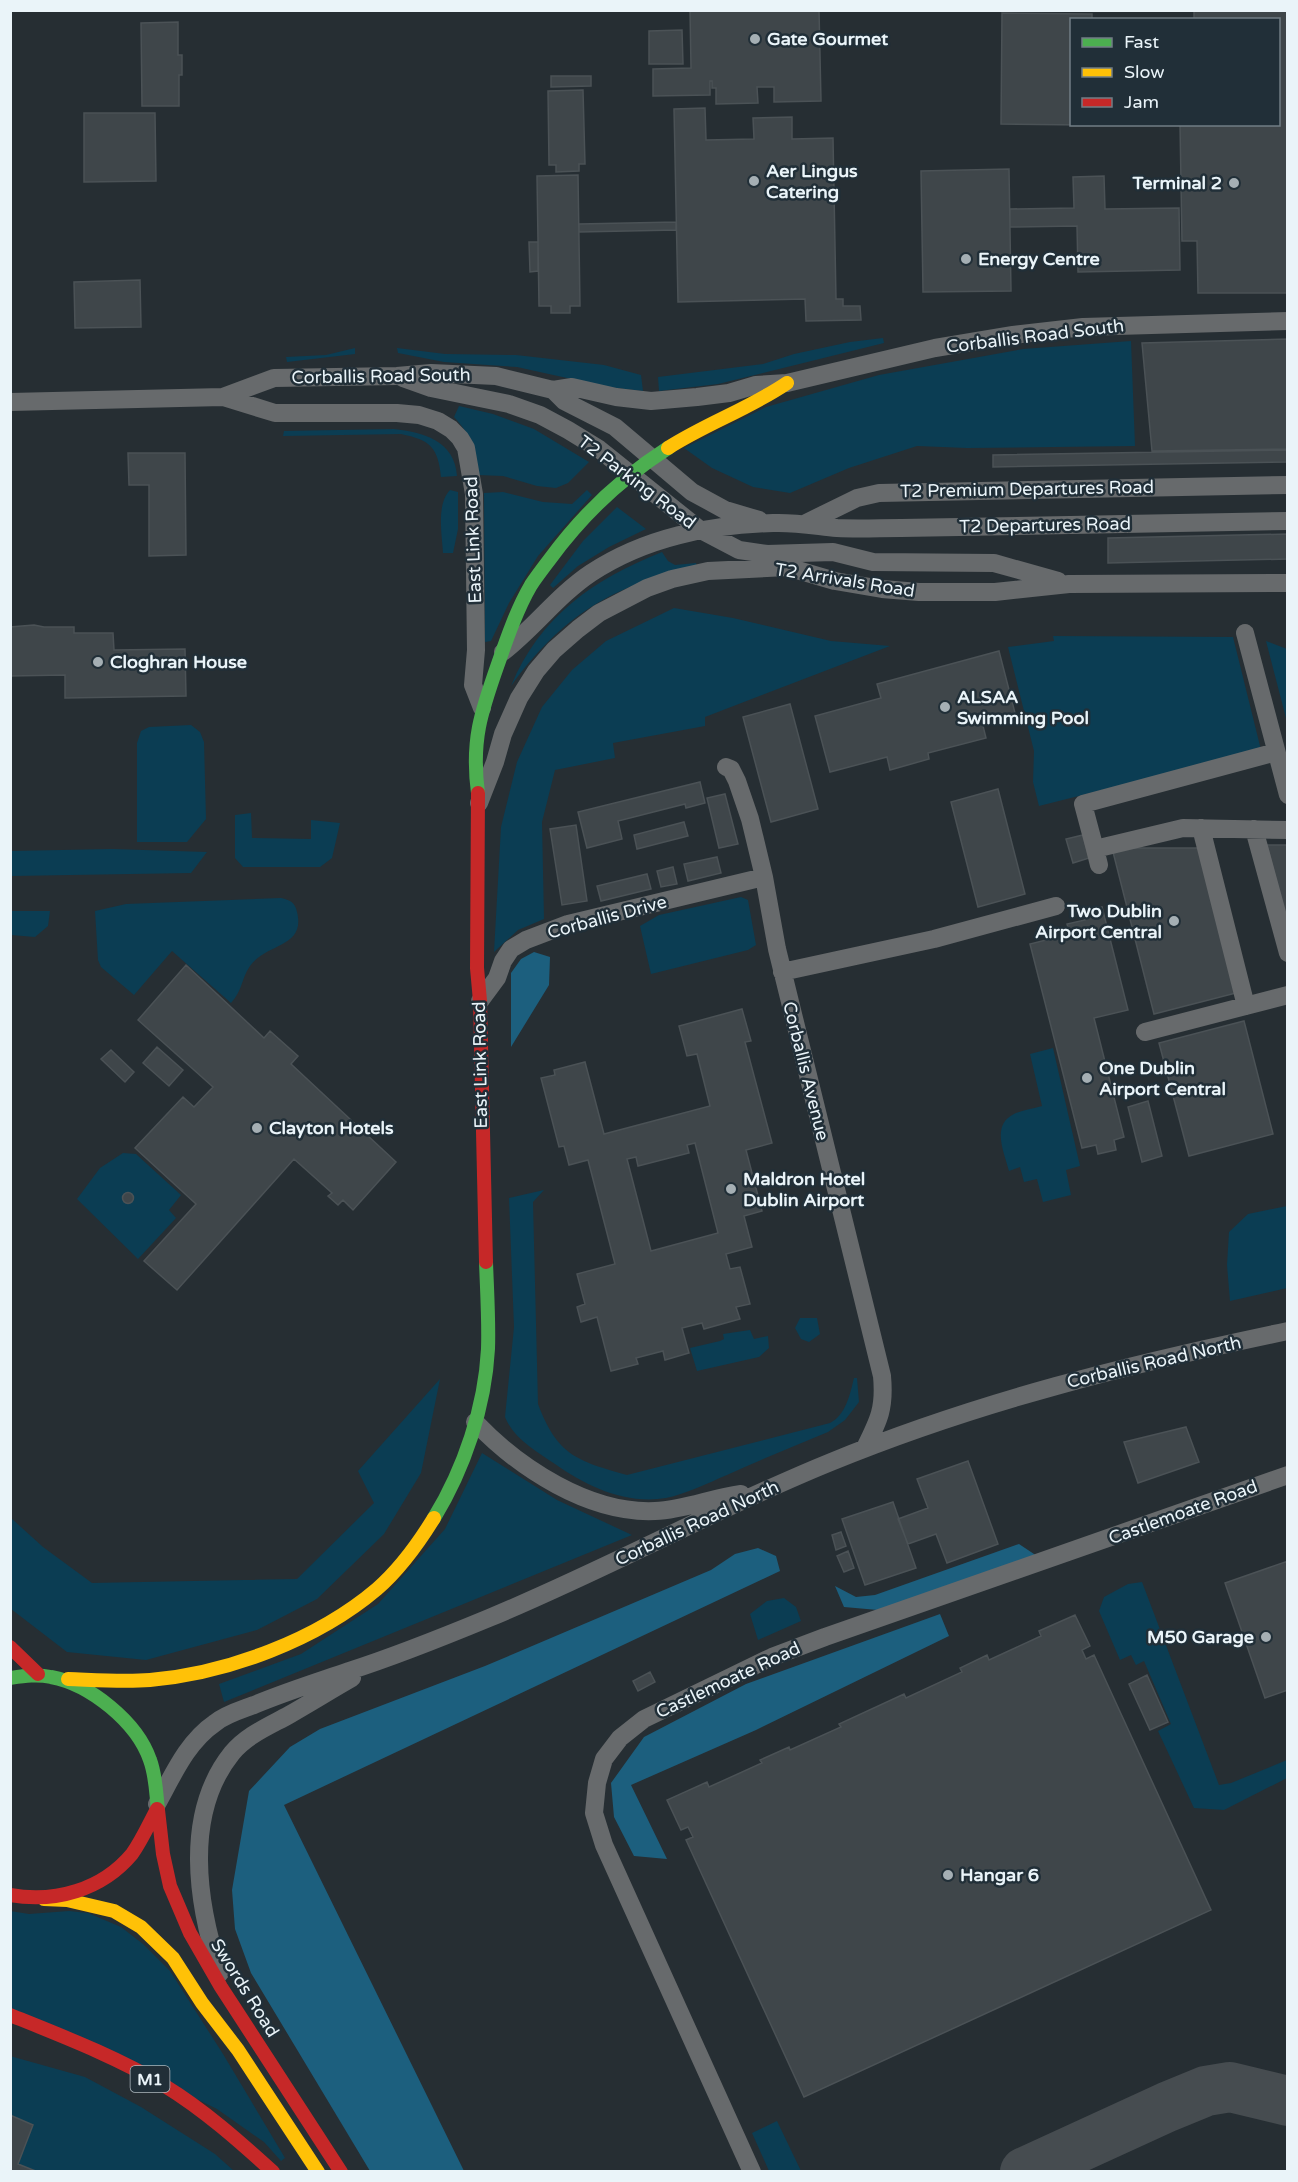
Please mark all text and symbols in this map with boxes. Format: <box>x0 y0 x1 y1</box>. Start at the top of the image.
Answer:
legend <box>1070 18 1280 126</box>
place label: Gate Gourmet <box>767 28 888 50</box>
text: Fast <box>1124 31 1159 53</box>
marker: Gate Gourmet <box>748 32 762 46</box>
text: Slow <box>1124 61 1165 83</box>
text: Jam <box>1124 91 1159 113</box>
place label: Aer Lingus Catering <box>766 160 858 203</box>
place label: Terminal 2 <box>1132 172 1222 194</box>
marker: Aer Lingus Catering <box>747 174 761 188</box>
marker: Terminal 2 <box>1227 176 1241 190</box>
place label: Energy Centre <box>978 248 1100 270</box>
marker: Energy Centre <box>959 252 973 266</box>
street label: Corballis Road South <box>945 314 1125 358</box>
street label: Corballis Road South <box>291 363 471 389</box>
street label: T2 Parking Road <box>574 430 700 534</box>
street label: East Link Road <box>460 476 486 604</box>
street label: T2 Premium Departures Road <box>900 476 1154 502</box>
street label: T2 Departures Road <box>959 513 1131 537</box>
street label: T2 Arrivals Road <box>774 558 916 602</box>
place label: Cloghran House <box>110 651 247 673</box>
marker: Cloghran House <box>91 655 105 669</box>
place label: ALSAA Swimming Pool <box>957 686 1089 729</box>
marker: ALSAA Swimming Pool <box>938 700 952 714</box>
street label: Corballis Drive <box>545 891 669 943</box>
place label: Two Dublin Airport Central <box>1035 900 1162 943</box>
marker: Two Dublin Airport Central <box>1167 914 1181 928</box>
street label: Corballis Avenue <box>778 999 834 1143</box>
street label: East Link Road <box>468 1001 492 1129</box>
place label: One Dublin Airport Central <box>1099 1057 1226 1100</box>
marker: One Dublin Airport Central <box>1080 1071 1094 1085</box>
place label: Clayton Hotels <box>269 1117 394 1139</box>
marker: Clayton Hotels <box>250 1121 264 1135</box>
place label: Maldron Hotel Dublin Airport <box>743 1168 865 1211</box>
marker: Maldron Hotel Dublin Airport <box>724 1182 738 1196</box>
street label: Corballis Road North <box>1065 1331 1243 1393</box>
street label: Corballis Road North <box>612 1475 782 1571</box>
street label: Castlemoate Road <box>1105 1475 1261 1549</box>
place label: M50 Garage <box>1147 1626 1254 1648</box>
marker: M50 Garage <box>1259 1630 1273 1644</box>
street label: Castlemoate Road <box>652 1637 804 1723</box>
place label: Hangar 6 <box>960 1864 1039 1886</box>
marker: Hangar 6 <box>941 1868 955 1882</box>
street label: Swords Road <box>206 1935 284 2041</box>
road number: M1 <box>130 2066 170 2092</box>

